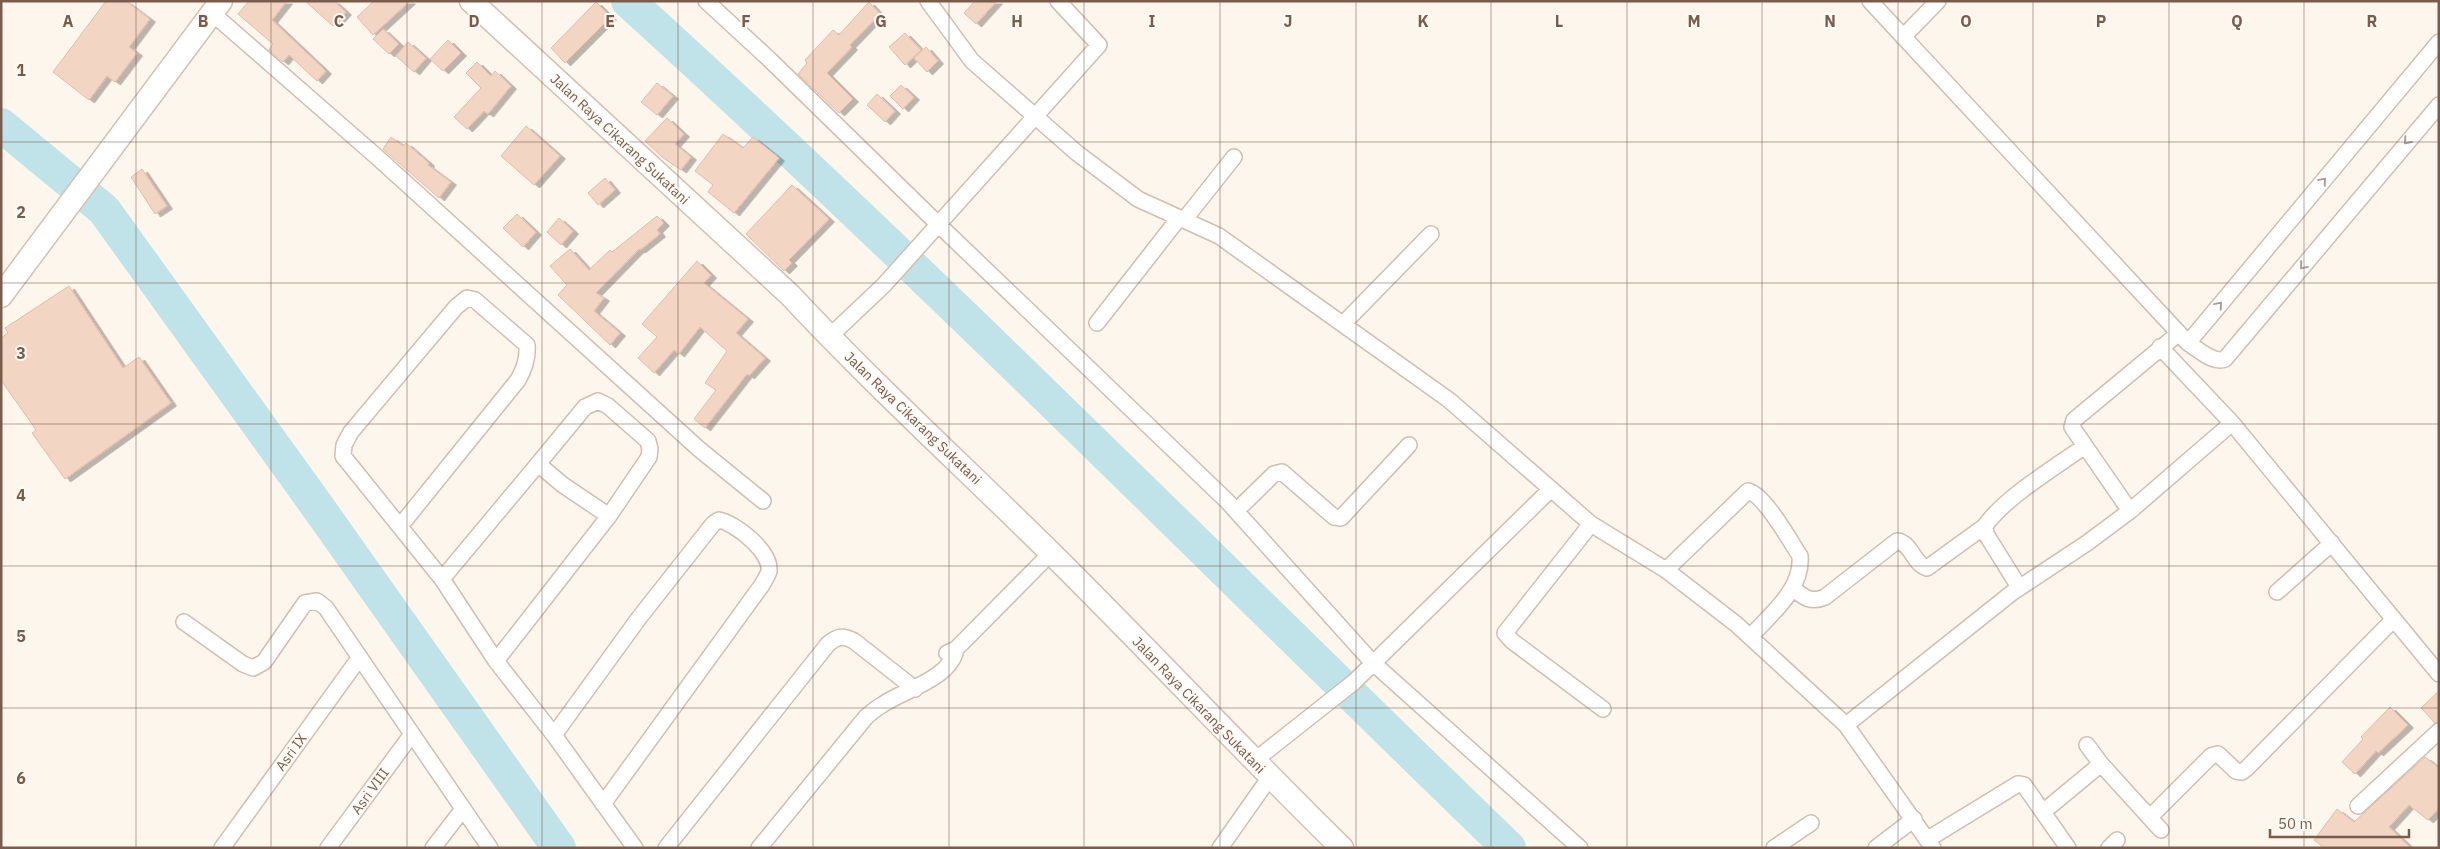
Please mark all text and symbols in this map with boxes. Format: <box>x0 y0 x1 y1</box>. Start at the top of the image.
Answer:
text: A <box>63 11 74 31</box>
text: B <box>198 11 209 31</box>
text: C <box>334 11 344 31</box>
text: D <box>468 11 480 31</box>
text: E <box>605 11 615 31</box>
text: F <box>741 11 751 31</box>
text: G <box>875 11 887 31</box>
text: H <box>1011 11 1023 31</box>
text: I <box>1149 11 1156 31</box>
text: J <box>1284 11 1292 31</box>
text: K <box>1417 11 1429 31</box>
text: L <box>1555 11 1563 31</box>
text: M <box>1687 11 1701 31</box>
text: N <box>1824 11 1836 31</box>
text: O <box>1960 11 1972 31</box>
text: P <box>2096 11 2106 31</box>
text: Q <box>2231 11 2243 31</box>
text: R <box>2367 11 2378 31</box>
text: 1 <box>16 60 26 80</box>
street label: Jalan Raya Cikarang Sukatani <box>547 70 693 208</box>
one-way arrow <box>2404 136 2413 145</box>
one-way arrow <box>2318 177 2327 186</box>
text: 2 <box>16 202 26 222</box>
one-way arrow <box>2300 260 2308 269</box>
one-way arrow <box>2214 302 2223 311</box>
text: 3 <box>16 343 26 363</box>
street label: Jalan Raya Cikarang Sukatani <box>841 348 985 488</box>
text: 4 <box>16 485 26 505</box>
text: 5 <box>16 626 26 646</box>
street label: Jalan Raya Cikarang Sukatani <box>1129 633 1269 777</box>
street label: Asri IX <box>271 729 311 774</box>
street label: Asri VIII <box>347 764 393 818</box>
text: 6 <box>16 768 26 788</box>
scale bar <box>2270 806 2409 838</box>
text: 50 m <box>2278 814 2313 833</box>

